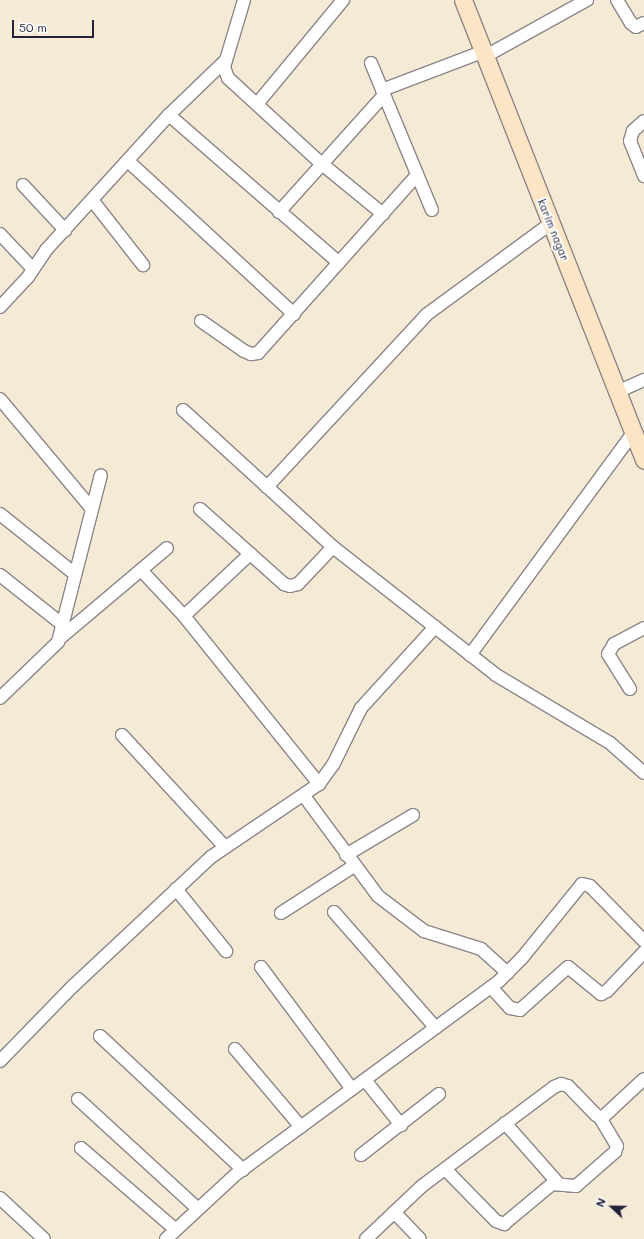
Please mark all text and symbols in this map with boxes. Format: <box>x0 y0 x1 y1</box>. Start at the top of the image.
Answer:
scale bar <box>14 12 96 38</box>
text: 50 m <box>19 19 47 35</box>
street label: karim nagar <box>535 197 571 263</box>
north arrow <box>592 1187 632 1227</box>
text: N <box>592 1196 609 1209</box>

